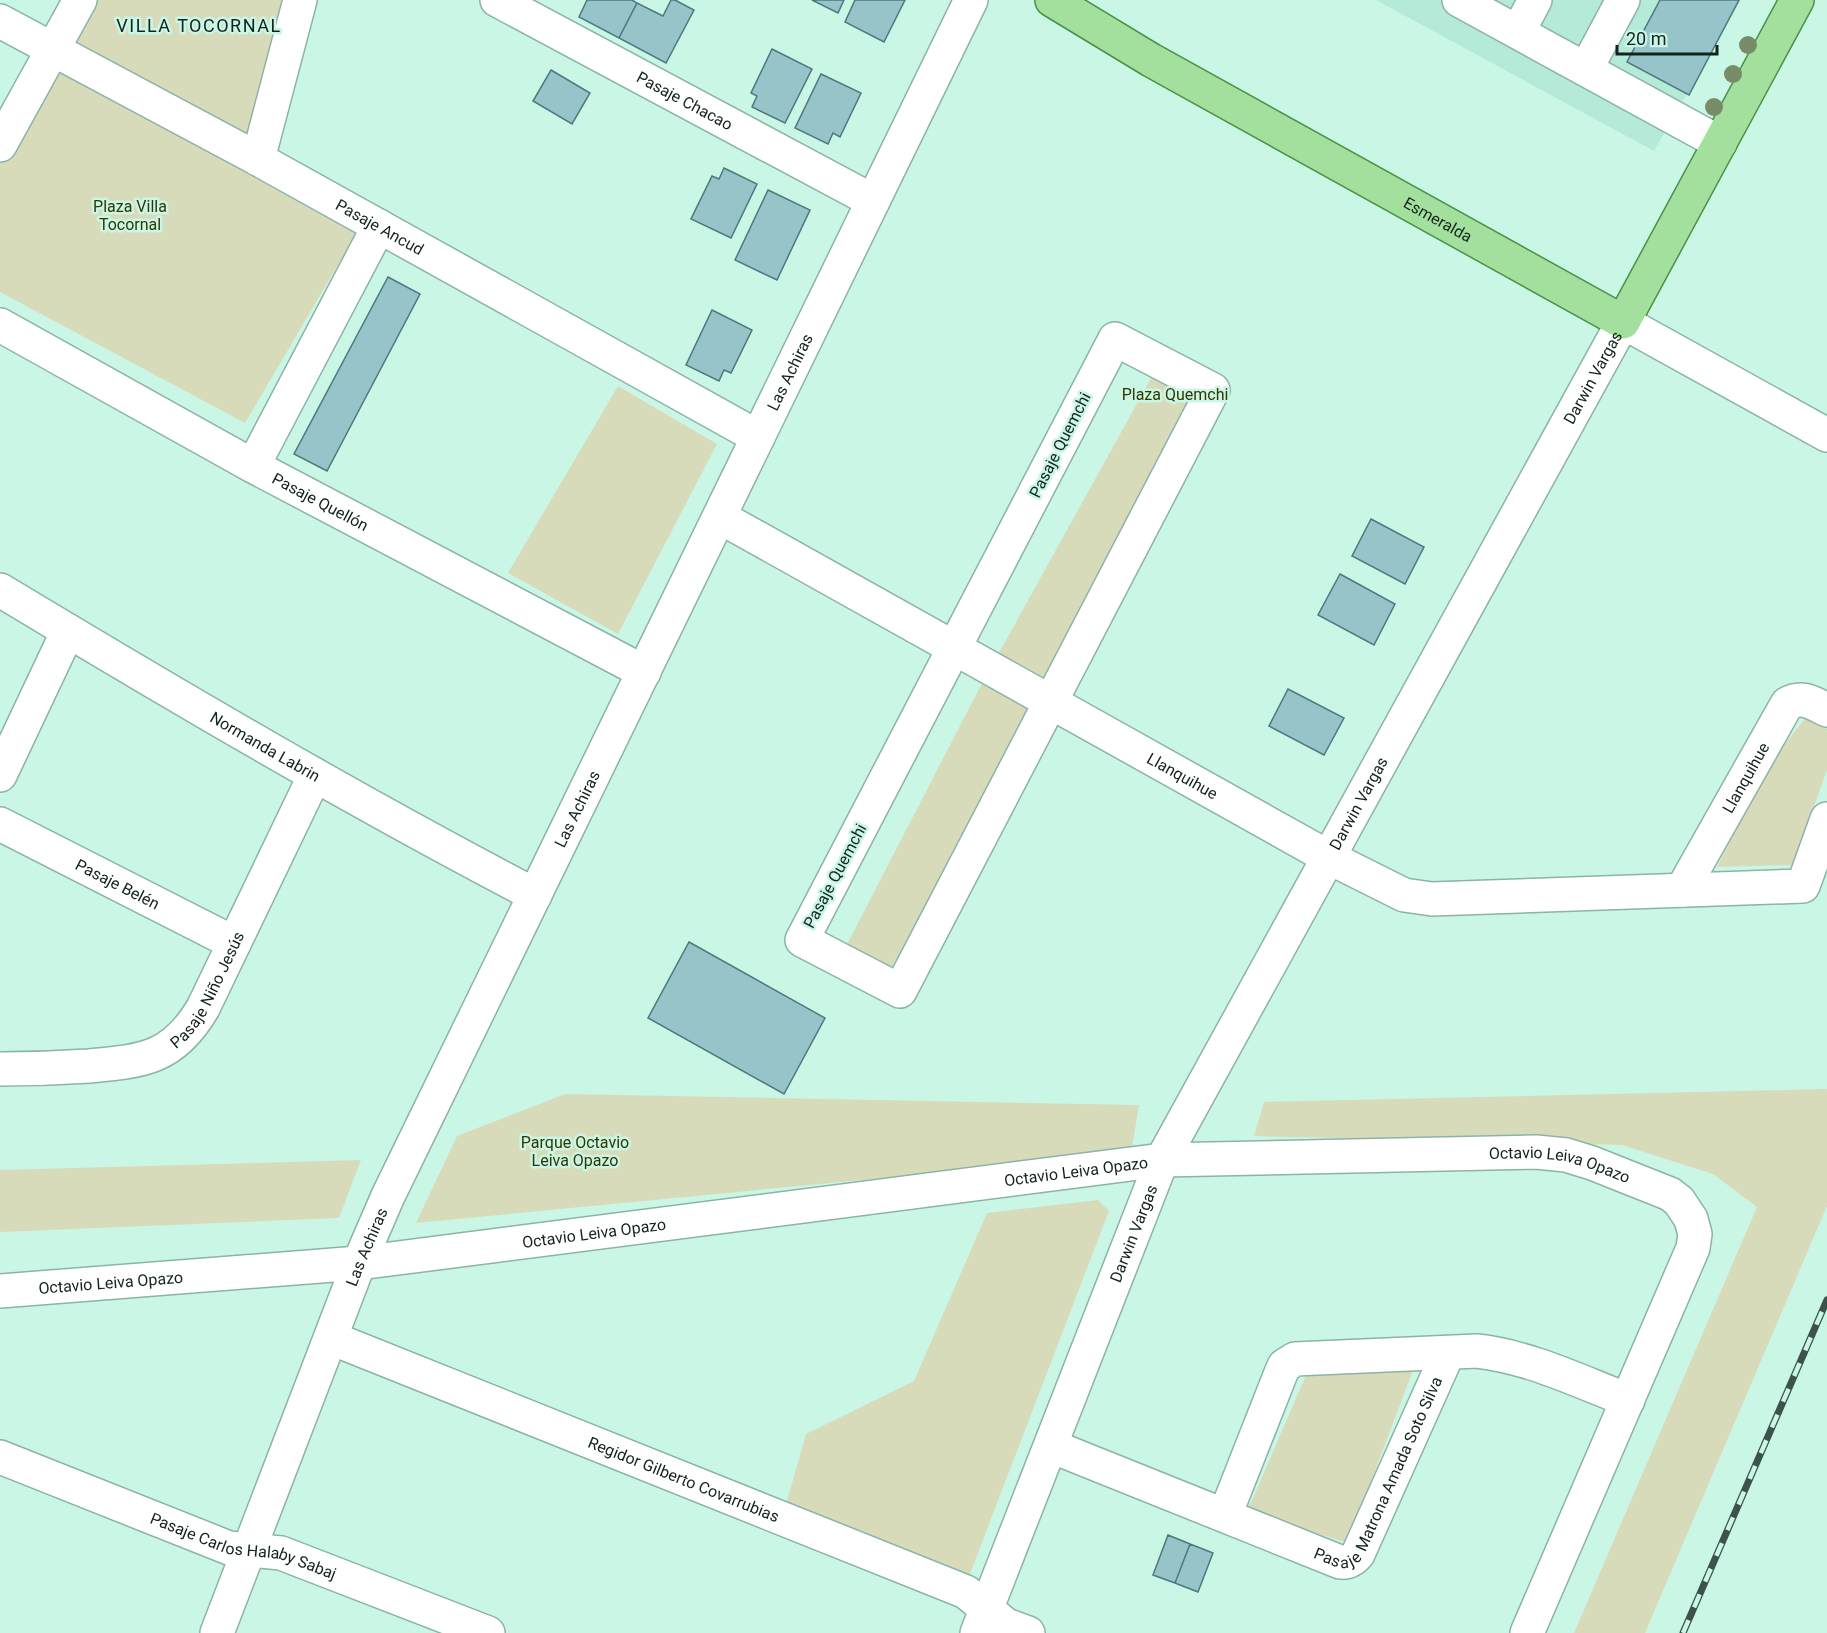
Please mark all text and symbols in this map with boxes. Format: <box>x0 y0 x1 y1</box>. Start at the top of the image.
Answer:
district label: VILLA TOCORNAL <box>116 15 282 36</box>
scale bar <box>1617 18 1718 56</box>
text: 20 m <box>1626 28 1666 49</box>
street label: Pasaje Chacao <box>634 67 736 134</box>
street label: Esmeralda <box>1400 193 1476 246</box>
street label: Pasaje Ancud <box>333 195 427 259</box>
park label: Plaza Villa Tocornal <box>93 197 167 234</box>
street label: Darwin Vargas <box>1559 328 1626 427</box>
street label: Las Achiras <box>763 330 816 414</box>
park label: Plaza Quemchi <box>1122 385 1228 404</box>
street label: Pasaje Quemchi <box>1025 389 1095 501</box>
street label: Pasaje Quellón <box>269 468 372 535</box>
street label: Normanda Labrin <box>207 707 324 786</box>
street label: Llanquihue <box>1718 739 1773 816</box>
street label: Llanquihue <box>1144 748 1221 803</box>
street label: Darwin Vargas <box>1325 753 1391 853</box>
street label: Las Achiras <box>550 767 603 850</box>
street label: Pasaje Quemchi <box>800 821 870 931</box>
street label: Pasaje Belén <box>73 855 163 913</box>
street label: Pasaje Niño Jesús <box>166 928 248 1052</box>
park label: Parque Octavio Leiva Opazo <box>521 1133 629 1170</box>
street label: Octavio Leiva Opazo <box>1489 1142 1633 1187</box>
street label: Octavio Leiva Opazo <box>1003 1152 1149 1190</box>
street label: Darwin Vargas <box>1106 1182 1161 1285</box>
street label: Las Achiras <box>342 1205 391 1289</box>
street label: Octavio Leiva Opazo <box>521 1214 667 1251</box>
street label: Octavio Leiva Opazo <box>38 1267 184 1297</box>
street label: Pasaje Matrona Amada Soto Silva <box>1311 1374 1446 1572</box>
street label: Regidor Gilberto Covarrubias <box>585 1432 782 1526</box>
street label: Pasaje Carlos Halaby Sabaj <box>148 1508 339 1583</box>

